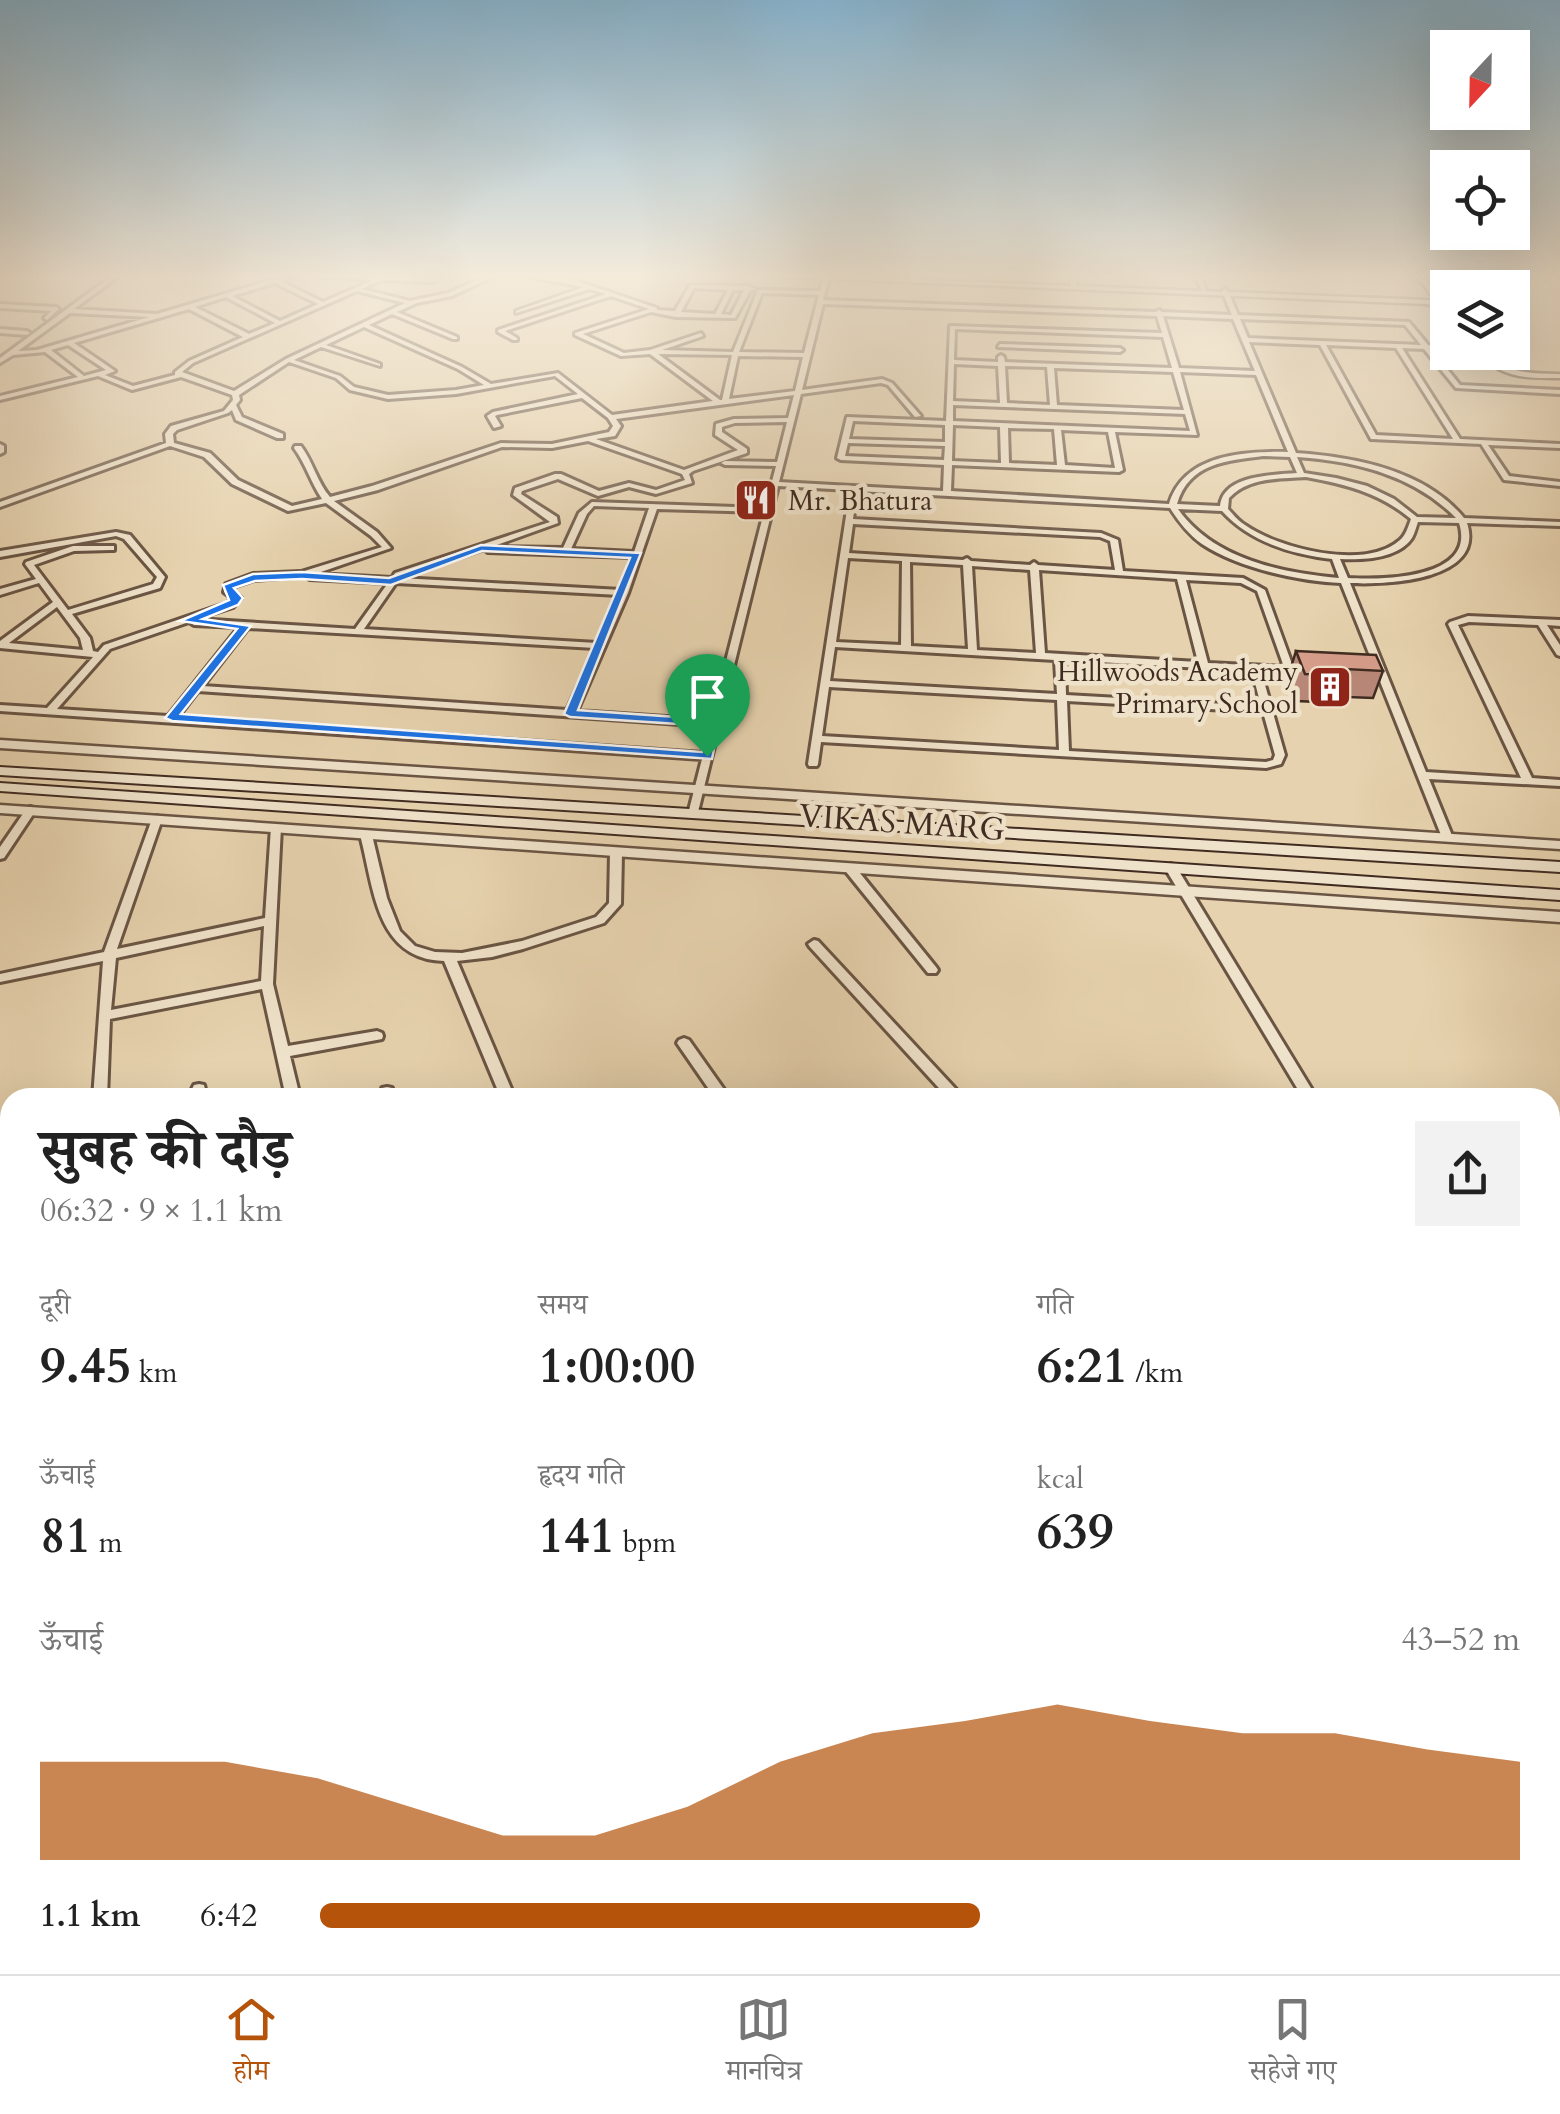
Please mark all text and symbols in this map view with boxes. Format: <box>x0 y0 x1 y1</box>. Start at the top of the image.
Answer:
north arrow <box>1430 30 1530 130</box>
map controls <box>1430 30 1530 370</box>
button: locate <box>1430 150 1530 250</box>
button: layers <box>1430 270 1530 370</box>
restaurant icon: Mr. Bhatura <box>733 477 779 523</box>
place label: Mr. Bhatura <box>788 482 932 520</box>
place label: Hillwoods Academy Primary School <box>1057 653 1298 723</box>
pin <box>665 654 750 757</box>
building icon: Hillwoods Academy Primary School <box>1307 664 1353 710</box>
icon: arrive <box>680 669 735 724</box>
street label: VIKAS MARG <box>798 794 1006 852</box>
text: सुबह की दौड़ <box>40 1114 291 1188</box>
button: share <box>1415 1121 1520 1226</box>
text: 06:32 · 9 × 1.1 km <box>40 1189 283 1233</box>
text: दूरी <box>40 1286 70 1324</box>
text: समय <box>538 1286 588 1324</box>
text: गति <box>1037 1286 1073 1324</box>
text: 9.45 <box>40 1332 131 1400</box>
text: 1:00:00 <box>538 1332 695 1400</box>
text: 6:21 <box>1037 1332 1128 1400</box>
text: km <box>131 1354 178 1392</box>
text: /km <box>1128 1354 1183 1392</box>
text: ऊँचाई <box>40 1456 95 1494</box>
text: हृदय गति <box>538 1456 624 1494</box>
text: kcal <box>1037 1460 1084 1498</box>
text: 639 <box>1037 1498 1114 1566</box>
text: 81 <box>40 1502 91 1570</box>
text: 141 <box>538 1502 615 1570</box>
text: m <box>91 1524 122 1562</box>
text: bpm <box>615 1524 676 1562</box>
text: ऊँचाई <box>40 1618 103 1662</box>
text: 43–52 m <box>1401 1618 1520 1662</box>
text: 1.1 km <box>40 1894 140 1938</box>
text: 6:42 <box>200 1894 257 1938</box>
tab: होम <box>224 1992 279 2098</box>
tab: मानचित्र <box>726 1992 802 2098</box>
tab: सहेजे गए <box>1249 1992 1336 2098</box>

